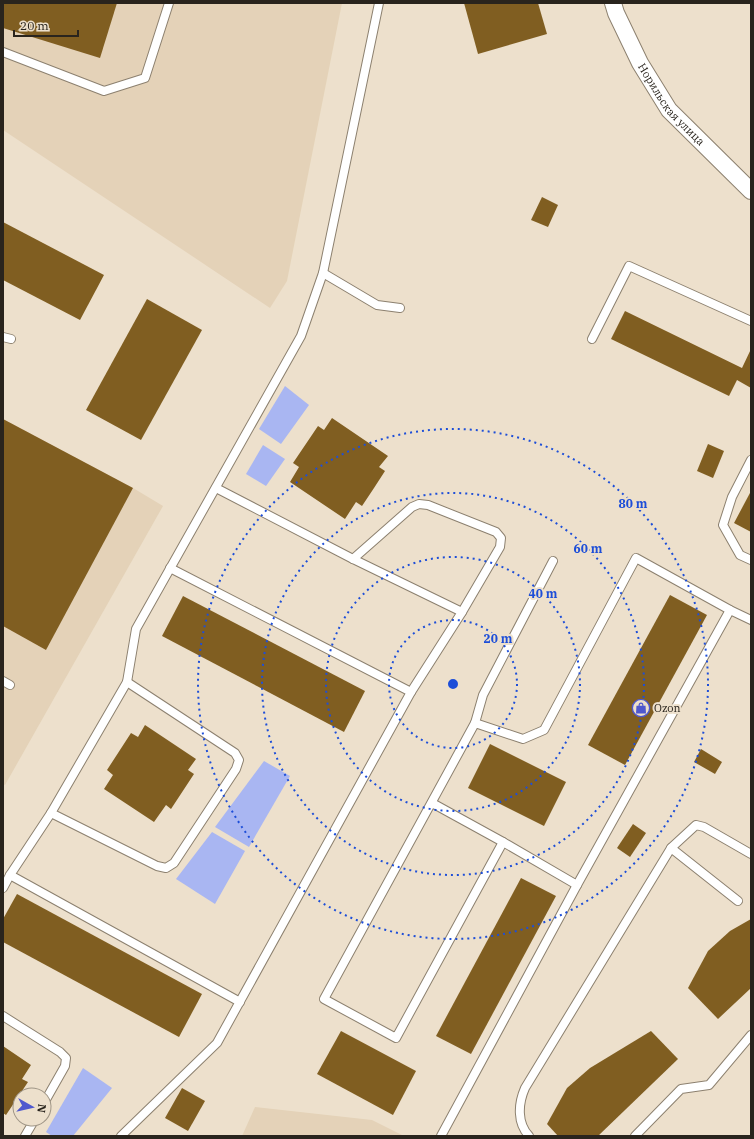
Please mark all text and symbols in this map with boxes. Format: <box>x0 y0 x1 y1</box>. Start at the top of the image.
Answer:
scale bar <box>14 12 78 38</box>
text: 20 m <box>20 18 49 33</box>
street label: Норильская улица <box>635 61 708 148</box>
text: 80 m <box>619 496 648 511</box>
text: 60 m <box>574 541 603 556</box>
text: 40 m <box>529 586 558 601</box>
text: 20 m <box>484 631 513 646</box>
centre of rings <box>446 677 460 691</box>
shop icon: Ozon <box>631 698 651 718</box>
place label: Ozon <box>654 701 681 715</box>
north arrow <box>12 1087 52 1127</box>
text: N <box>34 1103 49 1114</box>

